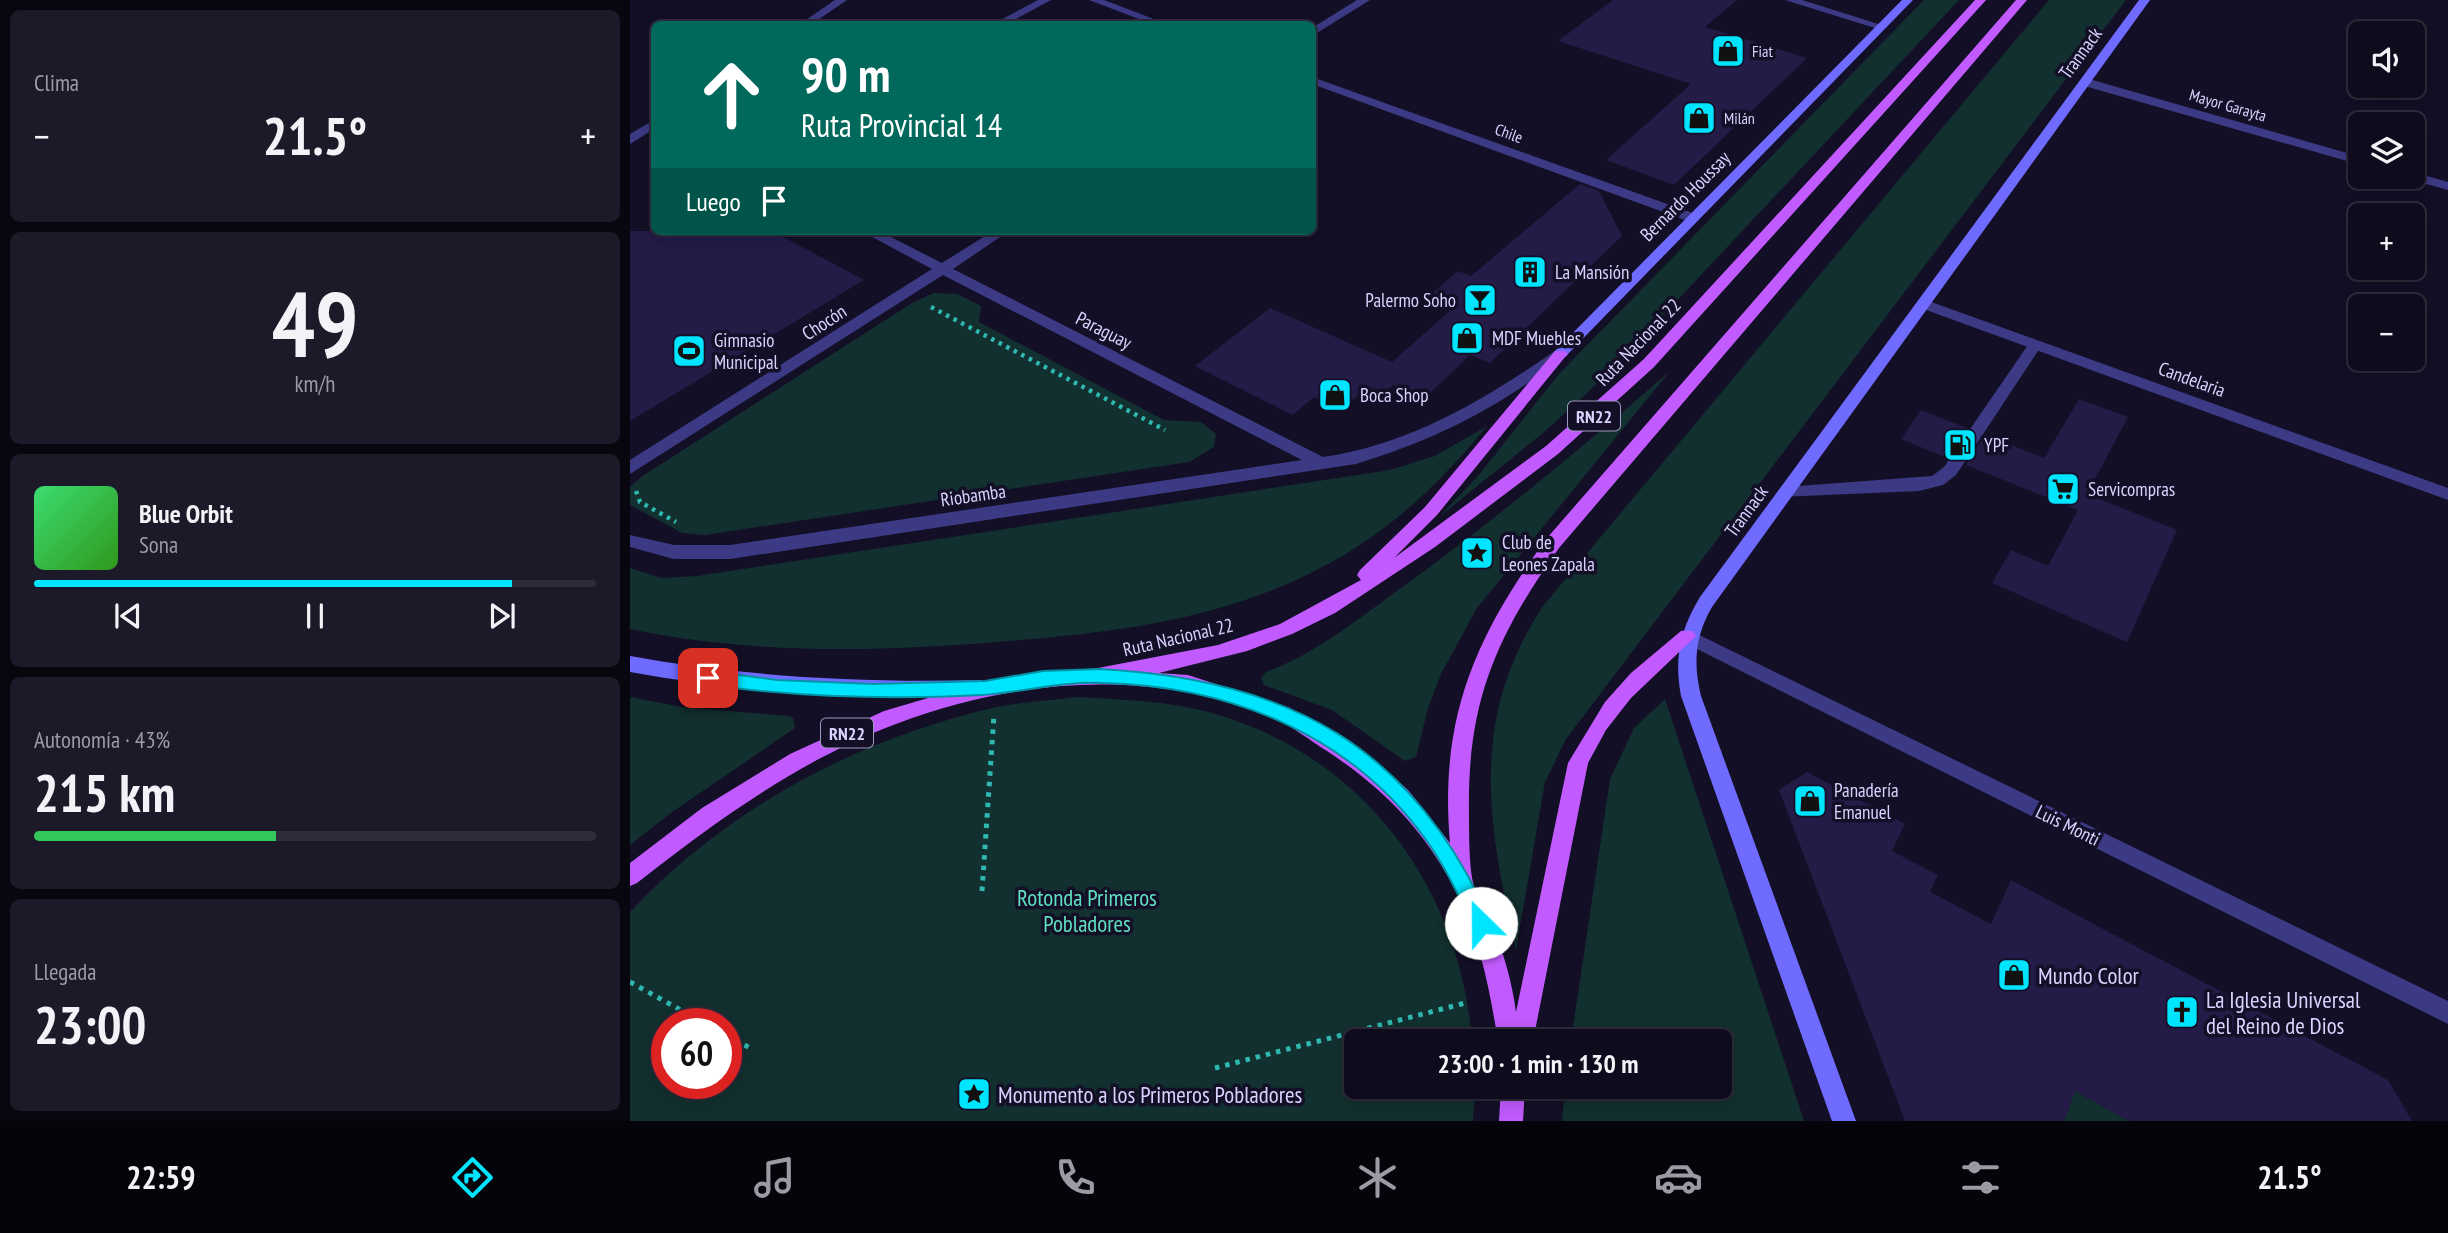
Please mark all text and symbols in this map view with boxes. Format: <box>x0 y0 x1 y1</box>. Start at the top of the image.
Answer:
map controls <box>2348 21 2425 371</box>
button: sound <box>2348 21 2425 98</box>
street label: Trannack <box>2053 22 2107 84</box>
shop icon: Fiat <box>1709 32 1747 70</box>
place label: Fiat <box>1752 41 1773 61</box>
text: 90 m <box>801 42 890 106</box>
icon: ahead <box>686 49 777 140</box>
text: Clima <box>34 68 79 97</box>
street label: Mayor Garayta <box>2187 84 2269 126</box>
shop icon: Milán <box>1680 99 1718 137</box>
text: 21.5° <box>263 102 367 169</box>
text: Ruta Provincial 14 <box>801 104 1002 146</box>
place label: Milán <box>1724 108 1755 128</box>
text: − <box>34 111 50 160</box>
text: + <box>580 111 596 160</box>
button: layers <box>2348 112 2425 189</box>
street label: Chile <box>1492 119 1526 147</box>
street label: Bernardo Houssay <box>1635 145 1736 246</box>
icon: arrive <box>755 182 793 220</box>
text: Luego <box>686 185 741 218</box>
button: + <box>2348 203 2425 280</box>
building icon: La Mansión <box>1511 253 1549 291</box>
place label: La Mansión <box>1555 260 1629 284</box>
text: 49 <box>272 264 359 382</box>
bar icon: Palermo Soho <box>1461 281 1499 319</box>
place label: Palermo Soho <box>1365 288 1456 312</box>
street label: Ruta Nacional 22 <box>1590 293 1686 391</box>
button: − <box>2348 294 2425 371</box>
street label: Chocón <box>797 299 851 345</box>
street label: Paraguay <box>1072 306 1137 355</box>
shop icon: MDF Muebles <box>1448 319 1486 357</box>
place label: MDF Muebles <box>1492 326 1581 350</box>
place label: Gimnasio Municipal <box>714 328 779 374</box>
sports icon: Gimnasio Municipal <box>670 332 708 370</box>
street label: Candelaria <box>2155 356 2229 402</box>
text: km/h <box>295 369 335 398</box>
shop icon: Boca Shop <box>1316 376 1354 414</box>
place label: Boca Shop <box>1360 383 1429 407</box>
road number: RN22 <box>1568 402 1620 430</box>
fuel station icon: YPF <box>1941 426 1979 464</box>
place label: YPF <box>1984 433 2009 457</box>
supermarket icon: Servicompras <box>2044 470 2082 508</box>
place label: Servicompras <box>2088 477 2175 501</box>
street label: Riobamba <box>939 479 1007 511</box>
street label: Trannack <box>1719 480 1773 542</box>
text: Blue Orbit <box>139 497 233 530</box>
text: Sona <box>139 530 178 559</box>
place label: Club de Leones Zapala <box>1502 530 1595 576</box>
place icon: Club de Leones Zapala <box>1458 534 1496 572</box>
icon: previous <box>109 597 147 635</box>
icon: pause <box>296 597 334 635</box>
icon: next <box>483 597 521 635</box>
street label: Ruta Nacional 22 <box>1120 613 1236 661</box>
pin <box>678 648 738 708</box>
icon: arrive <box>689 659 727 697</box>
road number: RN22 <box>821 718 873 748</box>
text: Autonomía · 43% <box>34 725 170 754</box>
text: 215 km <box>34 759 175 826</box>
place label: Panadería Emanuel <box>1834 778 1899 824</box>
shop icon: Panadería Emanuel <box>1791 782 1829 820</box>
street label: Luis Monti <box>2032 799 2104 851</box>
park label: Rotonda Primeros Pobladores <box>1017 883 1157 938</box>
position arrow <box>1444 886 1518 960</box>
shop icon: Mundo Color <box>1995 956 2033 994</box>
text: Llegada <box>34 957 97 986</box>
place label: Mundo Color <box>2038 961 2140 990</box>
place label: La Iglesia Universal del Reino de Dios <box>2206 985 2361 1040</box>
text: 23:00 <box>34 991 146 1058</box>
church icon: La Iglesia Universal del Reino de Dios <box>2163 993 2201 1031</box>
speed limit sign: 60 <box>651 1008 742 1099</box>
text: 23:00 · 1 min · 130 m <box>1438 1047 1638 1080</box>
place icon: Monumento a los Primeros Pobladores <box>955 1075 993 1113</box>
place label: Monumento a los Primeros Pobladores <box>998 1080 1302 1109</box>
icon: directions <box>448 1153 497 1202</box>
icon: music <box>750 1153 799 1202</box>
icon: phone <box>1051 1153 1100 1202</box>
icon: climate <box>1353 1153 1402 1202</box>
icon: car <box>1654 1153 1703 1202</box>
icon: filters <box>1956 1153 2005 1202</box>
text: 22:59 <box>126 1156 195 1198</box>
text: 21.5° <box>2257 1156 2322 1198</box>

